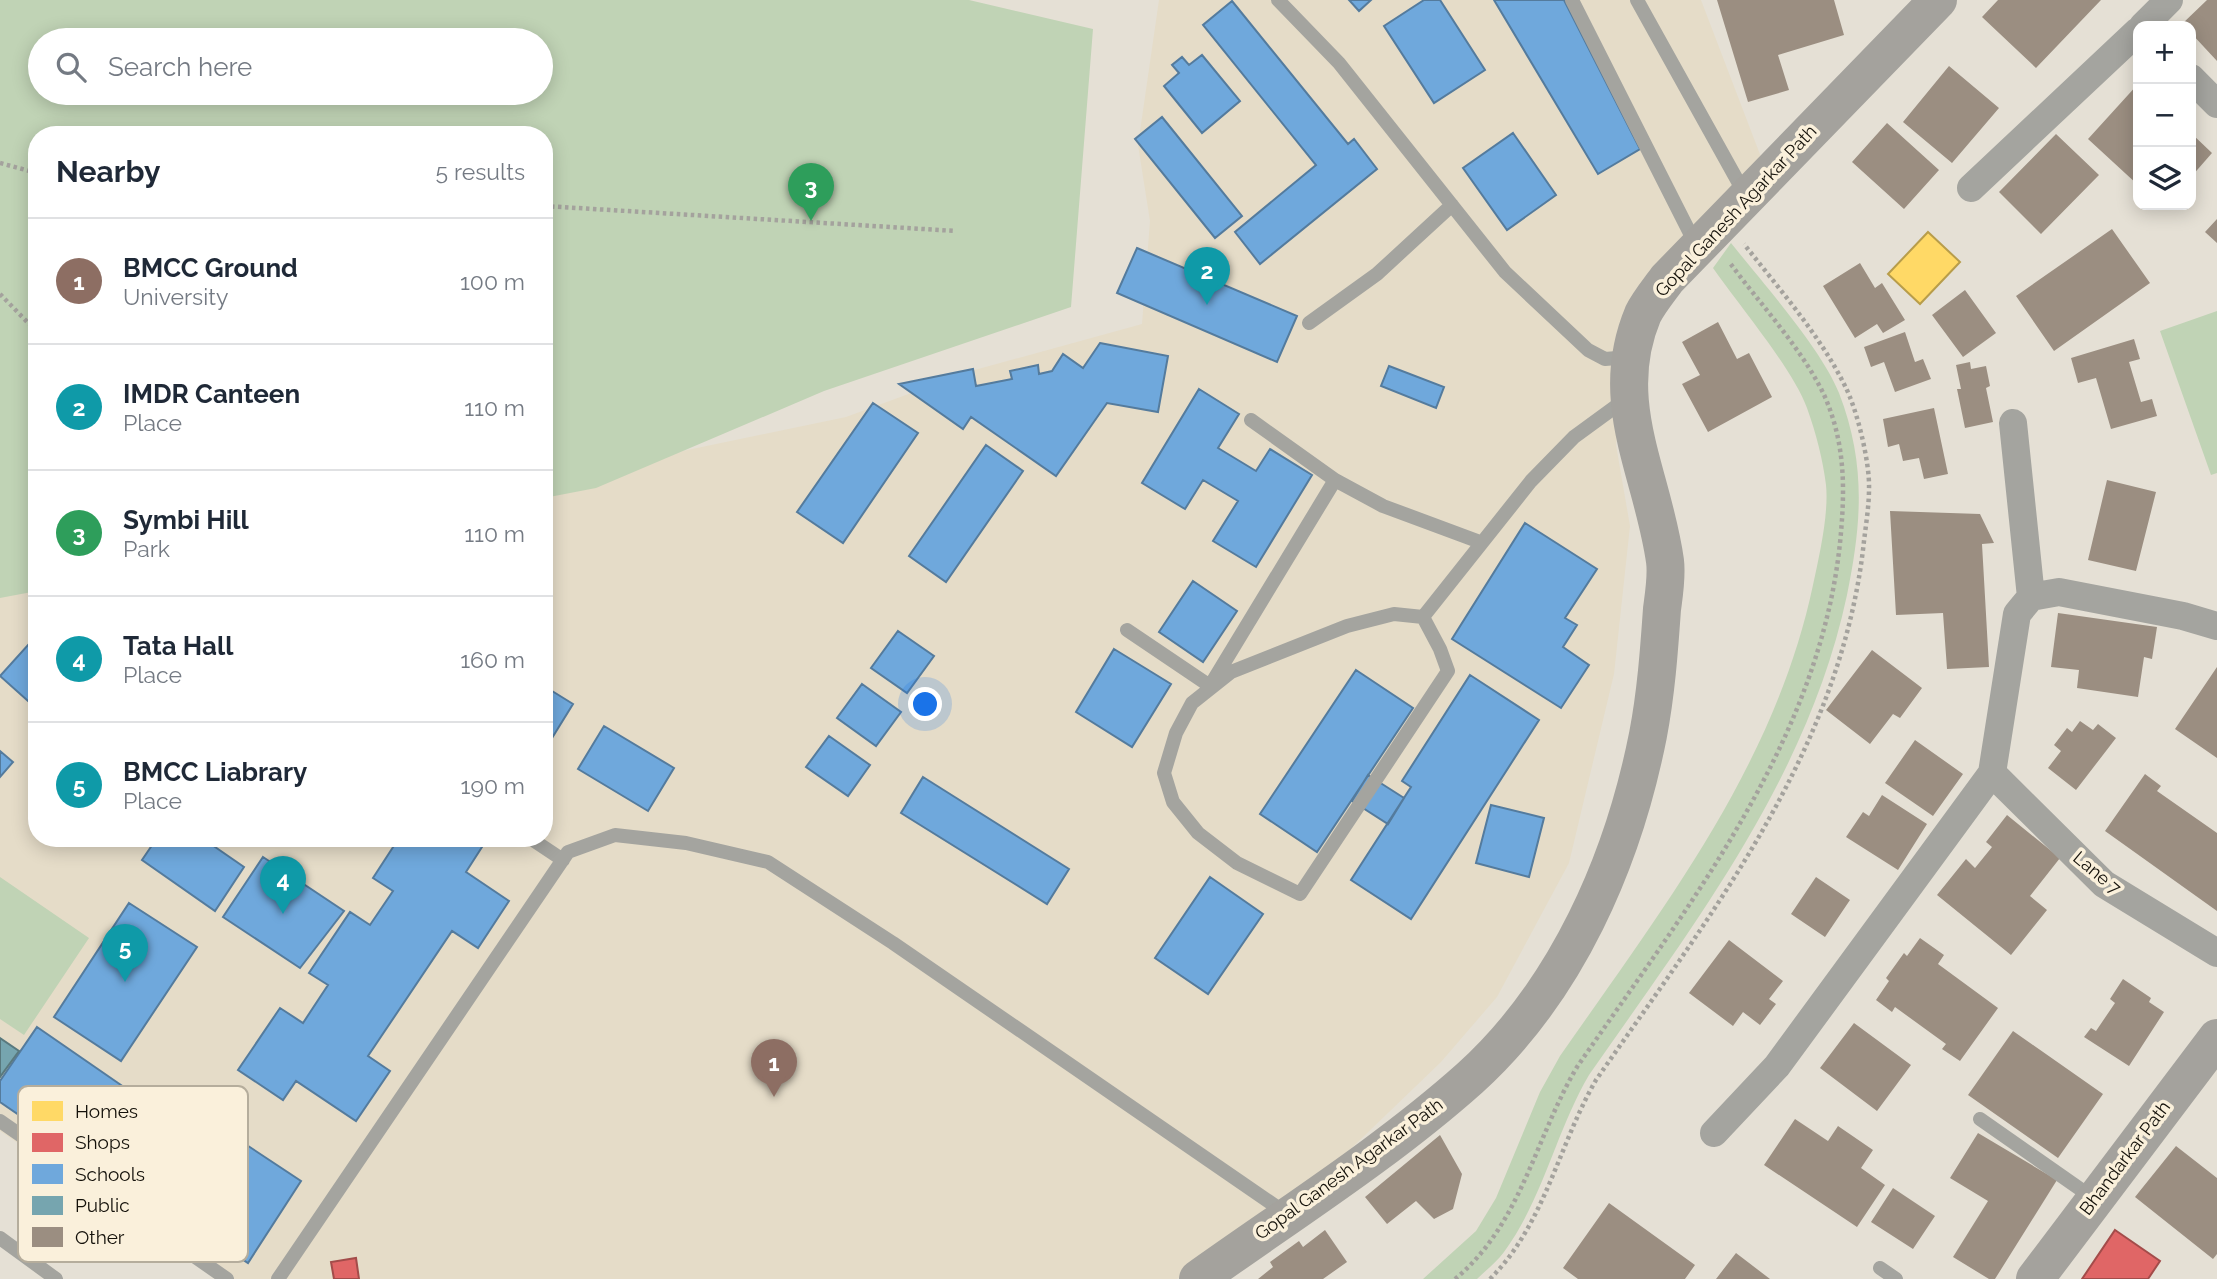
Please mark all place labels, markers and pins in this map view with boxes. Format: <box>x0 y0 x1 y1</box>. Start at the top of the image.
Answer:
pin: 3 <box>788 163 834 221</box>
pin: 2 <box>1184 247 1230 305</box>
pin: 4 <box>260 856 306 914</box>
pin: 5 <box>102 924 148 982</box>
pin: 1 <box>751 1039 797 1097</box>

